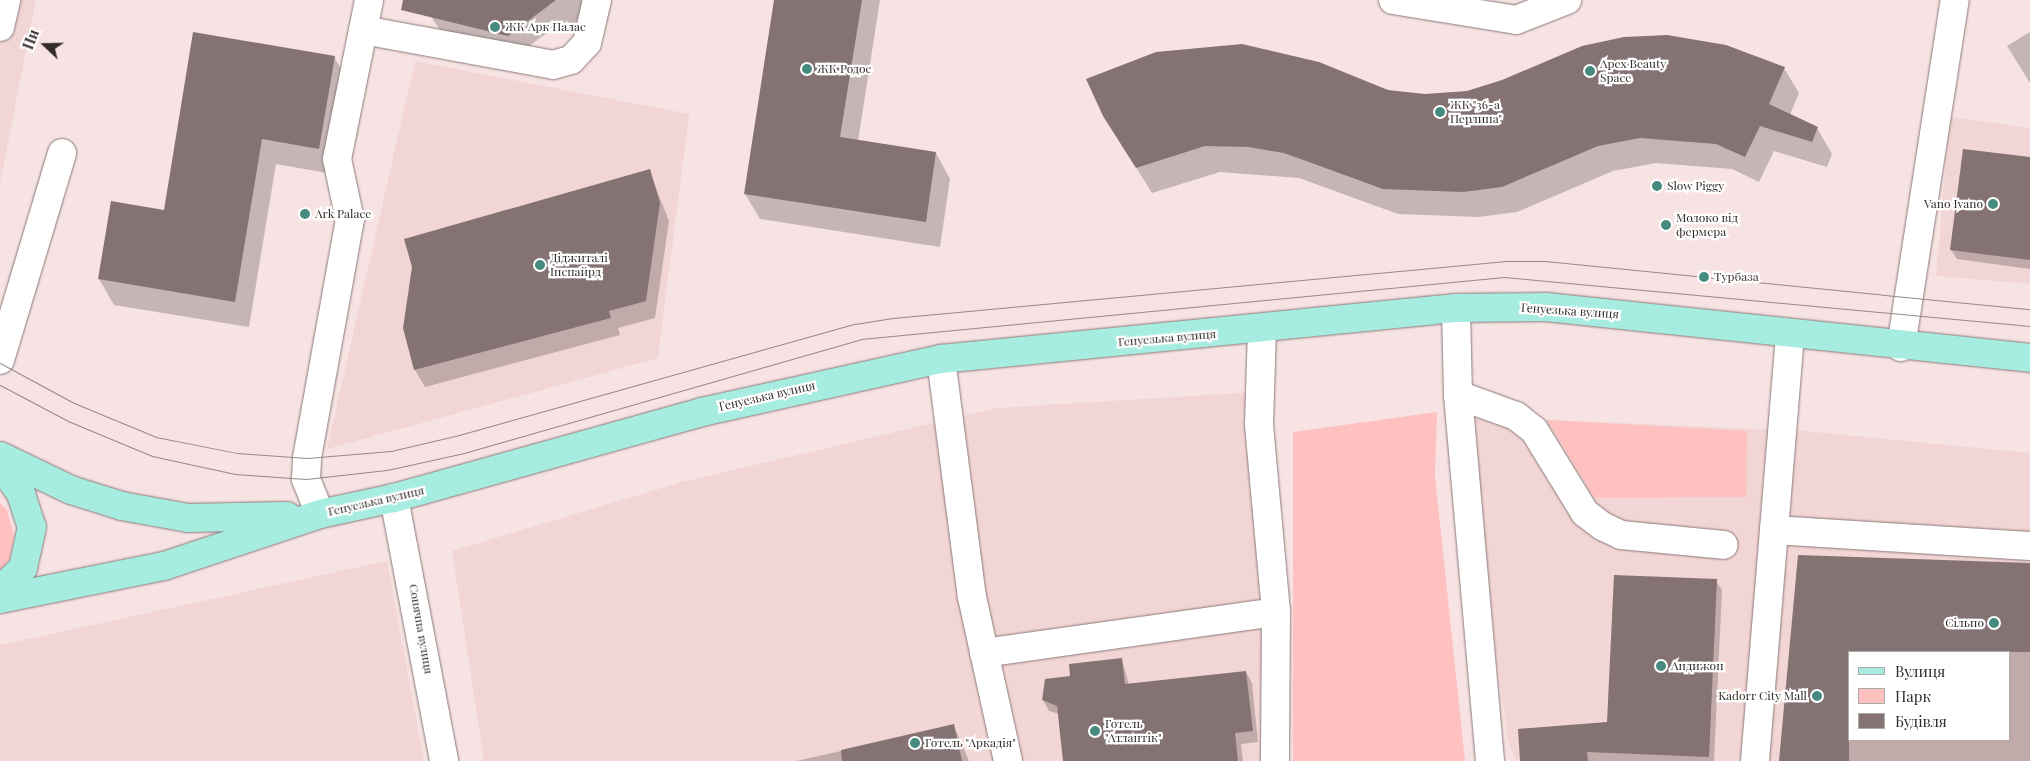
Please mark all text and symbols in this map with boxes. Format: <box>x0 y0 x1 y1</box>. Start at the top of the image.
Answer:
north arrow <box>20 20 70 70</box>
place label: ЖК Арк Палас <box>505 20 586 34</box>
marker: ЖК Арк Палас <box>489 21 501 33</box>
text: Пн <box>18 27 43 52</box>
place label: Apex Beauty Space <box>1600 57 1666 85</box>
place label: ЖК Родос <box>817 62 871 76</box>
marker: ЖК Родос <box>801 63 813 75</box>
marker: Apex Beauty Space <box>1584 65 1596 77</box>
place label: ЖК "36-а Перлина" <box>1450 98 1502 126</box>
marker: ЖК "36-а Перлина" <box>1434 106 1446 118</box>
place label: Slow Piggy <box>1667 179 1725 193</box>
marker: Slow Piggy <box>1651 180 1663 192</box>
place label: Vano Ivano <box>1924 197 1983 211</box>
marker: Vano Ivano <box>1987 198 1999 210</box>
place label: Ark Palace <box>315 207 371 221</box>
marker: Ark Palace <box>299 208 311 220</box>
place label: Молоко від фермера <box>1676 211 1738 239</box>
marker: Молоко від фермера <box>1660 219 1672 231</box>
place label: Діджиталі Інспайрд <box>550 251 608 279</box>
marker: Діджиталі Інспайрд <box>534 259 546 271</box>
place label: Турбаза <box>1714 270 1759 284</box>
marker: Турбаза <box>1698 271 1710 283</box>
street label: Генуезька вулиця <box>1521 300 1619 322</box>
street label: Генуезька вулиця <box>1117 327 1217 349</box>
street label: Генуезька вулиця <box>718 378 816 414</box>
street label: Генуезька вулиця <box>327 483 425 519</box>
street label: Сонячна вулиця <box>406 583 436 675</box>
place label: Сільпо <box>1945 616 1984 630</box>
marker: Сільпо <box>1988 617 2000 629</box>
legend <box>1848 651 2010 741</box>
place label: Андижон <box>1671 659 1724 673</box>
marker: Андижон <box>1655 660 1667 672</box>
text: Вулиця <box>1895 661 1945 681</box>
text: Парк <box>1895 686 1931 706</box>
place label: Kadorr City Mall <box>1718 689 1807 703</box>
marker: Kadorr City Mall <box>1811 690 1823 702</box>
text: Будівля <box>1895 711 1947 731</box>
place label: Готель "Атлантік" <box>1105 717 1161 745</box>
marker: Готель "Атлантік" <box>1089 725 1101 737</box>
place label: Готель "Аркадія" <box>925 736 1016 750</box>
marker: Готель "Аркадія" <box>909 737 921 749</box>

